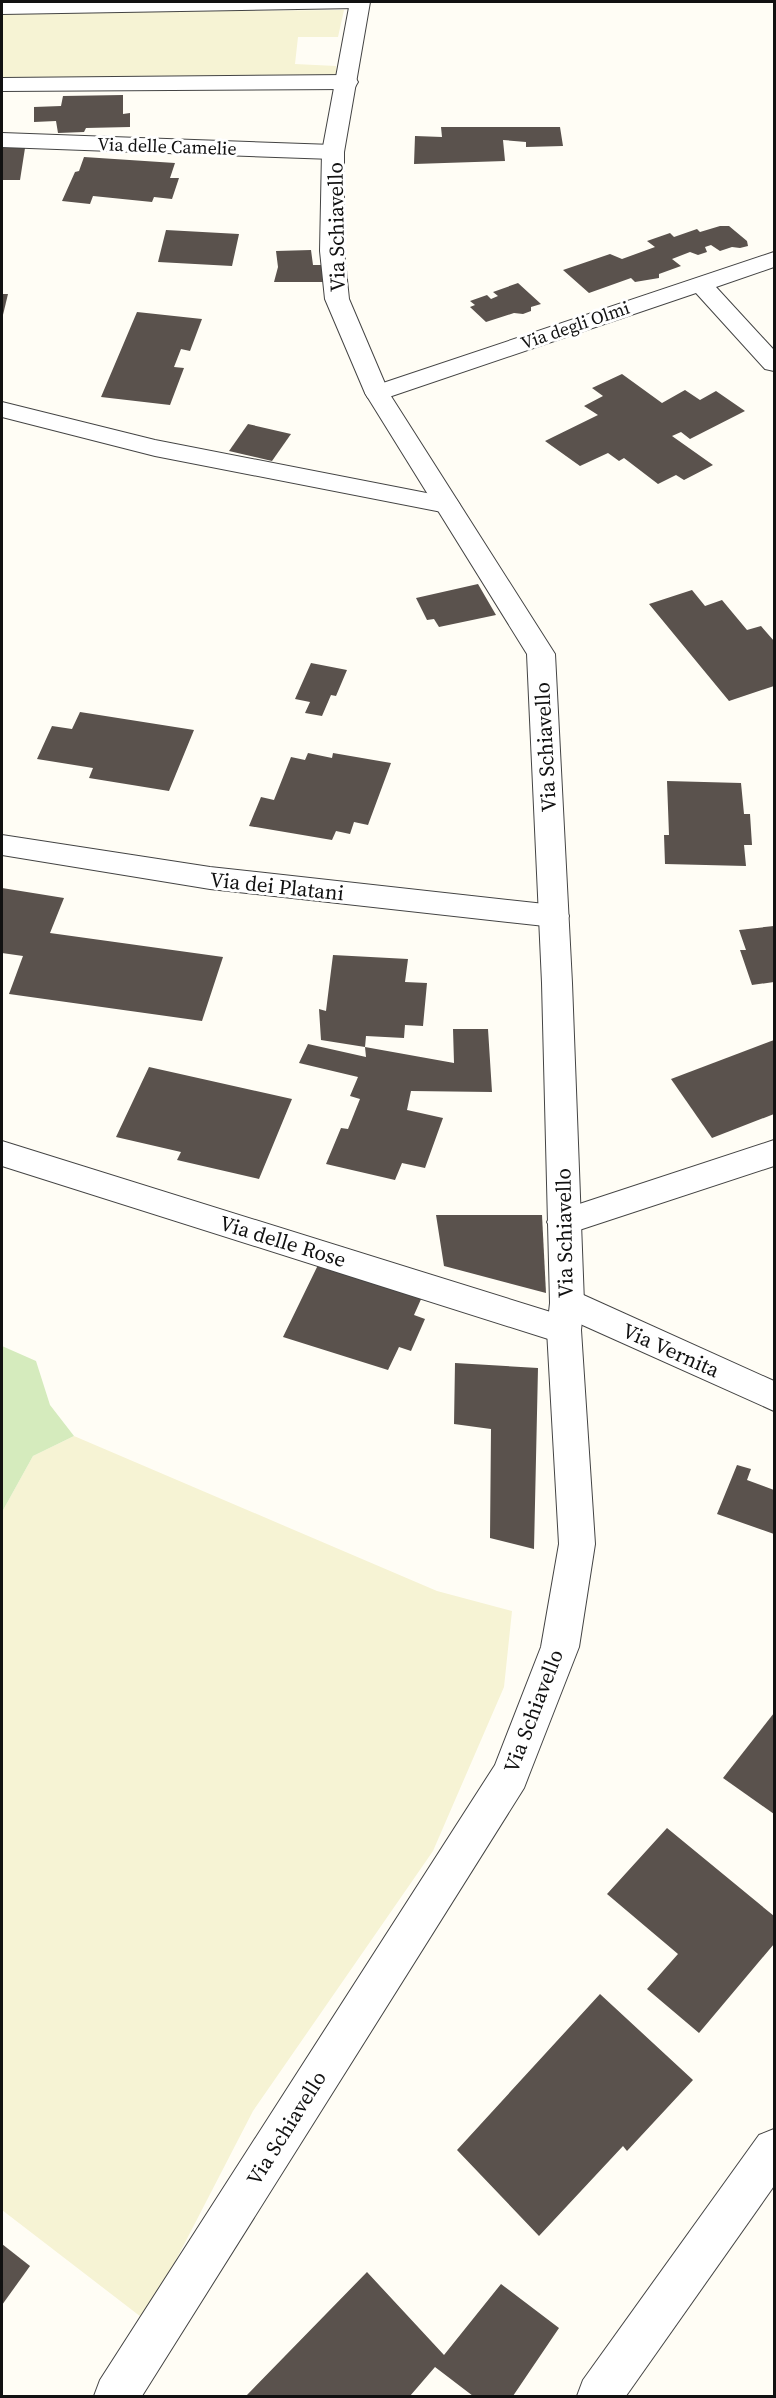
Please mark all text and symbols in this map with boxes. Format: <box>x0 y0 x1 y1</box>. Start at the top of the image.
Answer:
street label: Via delle Camelie <box>97 131 237 161</box>
street label: Via Schiavello <box>320 162 352 292</box>
street label: Via degli Olmi <box>517 295 633 355</box>
street label: Via Schiavello <box>527 681 563 813</box>
street label: Via dei Platani <box>209 865 345 907</box>
street label: Via Schiavello <box>548 1168 580 1298</box>
street label: Via delle Rose <box>216 1208 350 1274</box>
street label: Via Vernita <box>618 1316 724 1384</box>
street label: Via Schiavello <box>496 1645 570 1777</box>
street label: Via Schiavello <box>239 2065 333 2191</box>

